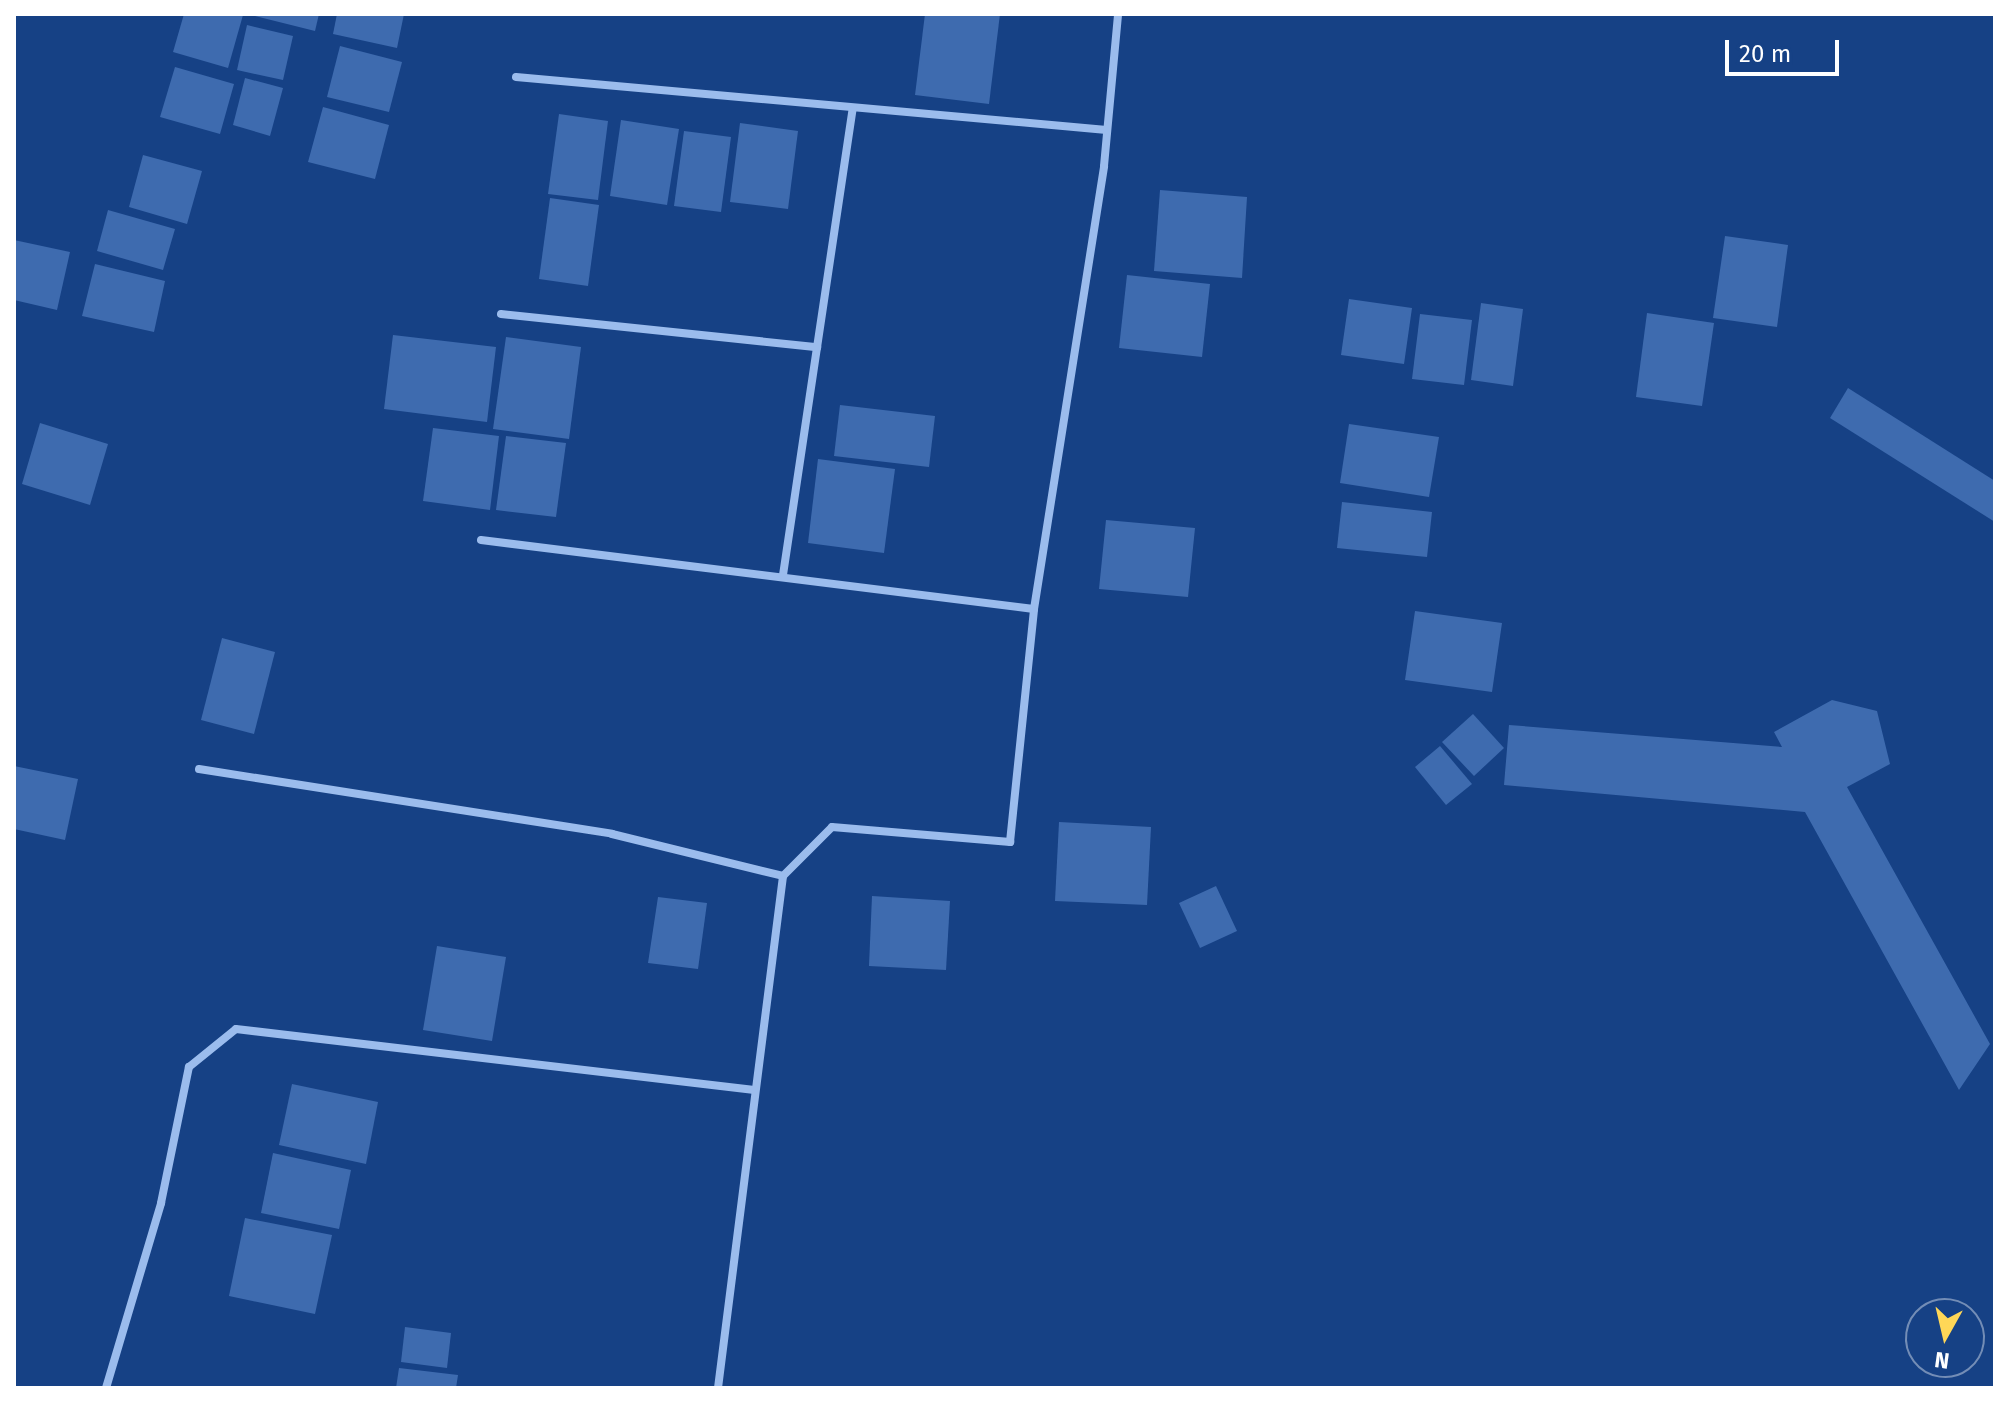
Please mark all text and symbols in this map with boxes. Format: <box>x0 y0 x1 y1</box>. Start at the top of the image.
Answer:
scale bar <box>1729 24 1843 74</box>
text: 20 m <box>1739 40 1791 68</box>
north arrow <box>1905 1298 1985 1378</box>
text: N <box>1933 1346 1951 1375</box>

